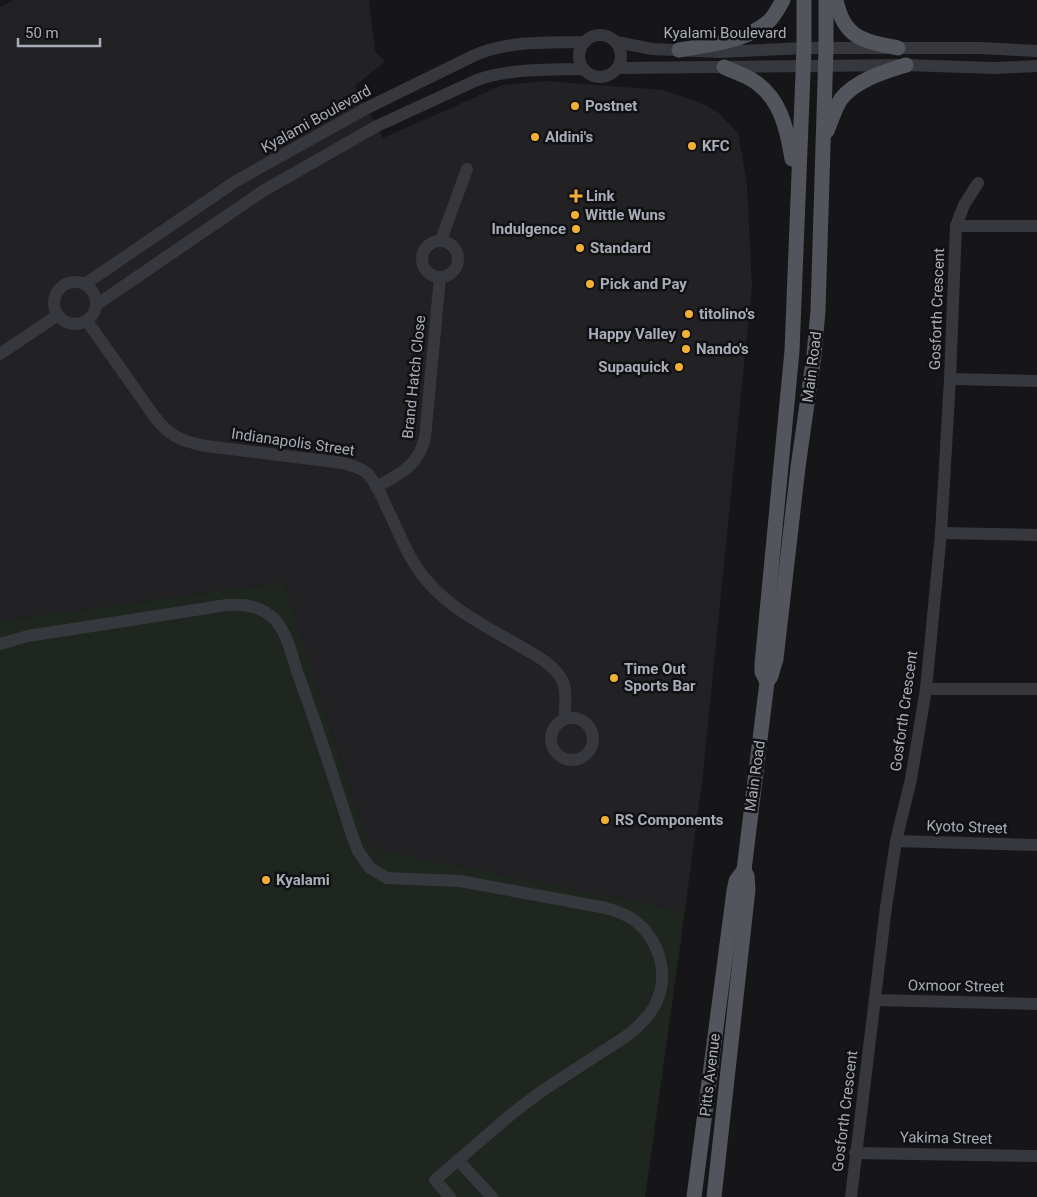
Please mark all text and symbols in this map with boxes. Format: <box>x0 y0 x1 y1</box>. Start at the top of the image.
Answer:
scale bar <box>18 15 100 47</box>
text: 50 m <box>25 24 59 42</box>
street label: Kyalami Boulevard <box>664 24 787 42</box>
street label: Kyalami Boulevard <box>258 81 374 157</box>
place label: Postnet <box>585 97 637 115</box>
marker: Postnet <box>569 100 581 112</box>
place label: Aldini's <box>545 128 594 146</box>
marker: Aldini's <box>529 131 541 143</box>
place label: KFC <box>702 137 730 155</box>
marker: KFC <box>686 140 698 152</box>
place label: Link <box>586 187 615 205</box>
marker: Link <box>570 190 582 202</box>
place label: Wittle Wuns <box>585 206 666 224</box>
marker: Wittle Wuns <box>569 209 581 221</box>
place label: Indulgence <box>491 220 566 238</box>
marker: Indulgence <box>570 223 582 235</box>
place label: Standard <box>590 239 651 257</box>
marker: Standard <box>574 242 586 254</box>
street label: Gosforth Crescent <box>926 248 948 370</box>
place label: Pick and Pay <box>600 275 687 293</box>
marker: Pick and Pay <box>584 278 596 290</box>
place label: titolino's <box>699 305 755 323</box>
marker: titolino's <box>683 308 695 320</box>
street label: Brand Hatch Close <box>399 314 429 440</box>
place label: Happy Valley <box>588 325 676 343</box>
marker: Happy Valley <box>680 328 692 340</box>
street label: Main Road <box>799 331 825 403</box>
place label: Nando's <box>696 340 749 358</box>
marker: Nando's <box>680 343 692 355</box>
place label: Supaquick <box>598 358 670 376</box>
marker: Supaquick <box>673 361 685 373</box>
street label: Indianapolis Street <box>230 424 356 460</box>
street label: Gosforth Crescent <box>887 649 921 773</box>
place label: Time Out Sports Bar <box>624 660 696 695</box>
marker: Time Out Sports Bar <box>608 672 620 684</box>
street label: Main Road <box>741 739 769 813</box>
place label: RS Components <box>615 811 724 829</box>
marker: RS Components <box>599 814 611 826</box>
street label: Kyoto Street <box>926 817 1008 837</box>
place label: Kyalami <box>276 871 330 889</box>
marker: Kyalami <box>260 874 272 886</box>
street label: Oxmoor Street <box>908 976 1004 996</box>
street label: Pitts Avenue <box>696 1032 724 1118</box>
street label: Gosforth Crescent <box>829 1049 861 1173</box>
street label: Yakima Street <box>900 1128 992 1148</box>

